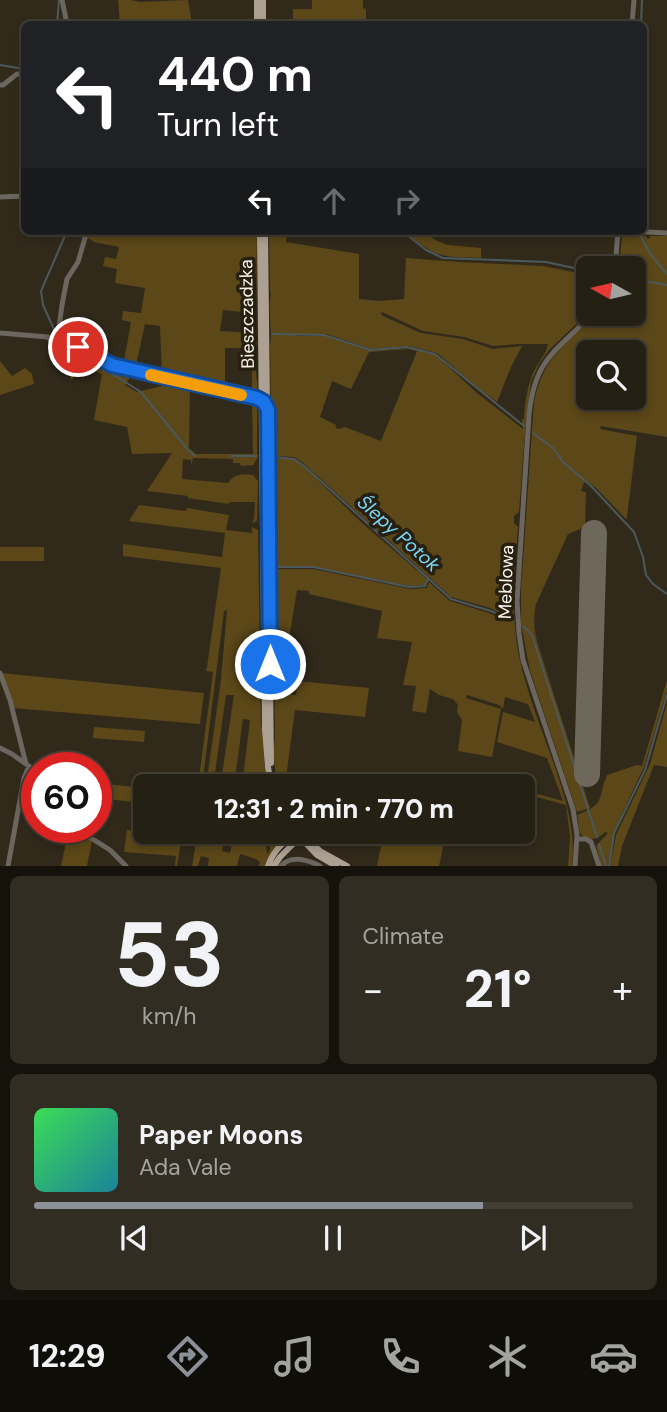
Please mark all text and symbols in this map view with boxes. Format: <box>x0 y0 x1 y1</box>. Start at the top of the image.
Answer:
text: 440 m <box>157 42 313 106</box>
icon: left <box>42 49 133 140</box>
text: Turn left <box>157 104 279 146</box>
icon: left <box>242 182 280 220</box>
icon: ahead <box>315 182 353 220</box>
icon: right <box>388 182 426 220</box>
north arrow <box>576 256 646 326</box>
map controls <box>576 256 646 410</box>
street label: Bieszczadzka <box>234 259 260 369</box>
pin <box>48 317 108 377</box>
icon: arrive <box>59 328 97 366</box>
button: search <box>576 340 646 410</box>
water label: Ślepy Potok <box>352 490 446 577</box>
street label: Meblowa <box>493 545 519 619</box>
position arrow <box>233 627 307 701</box>
speed limit sign: 60 <box>21 752 112 843</box>
text: 12:31 · 2 min · 770 m <box>214 792 454 826</box>
text: 53 <box>114 896 225 1014</box>
text: Climate <box>363 921 444 951</box>
text: 21° <box>464 955 532 1023</box>
text: − <box>363 965 383 1015</box>
text: + <box>612 965 633 1015</box>
text: km/h <box>142 1001 196 1031</box>
text: Paper Moons <box>139 1118 303 1152</box>
text: Ada Vale <box>139 1152 232 1182</box>
icon: previous <box>115 1219 153 1257</box>
icon: pause <box>314 1219 352 1257</box>
icon: next <box>514 1219 552 1257</box>
icon: directions <box>163 1332 212 1381</box>
icon: music <box>270 1332 319 1381</box>
icon: phone <box>376 1332 425 1381</box>
icon: climate <box>483 1332 532 1381</box>
icon: car <box>589 1332 638 1381</box>
text: 12:29 <box>29 1335 106 1377</box>

